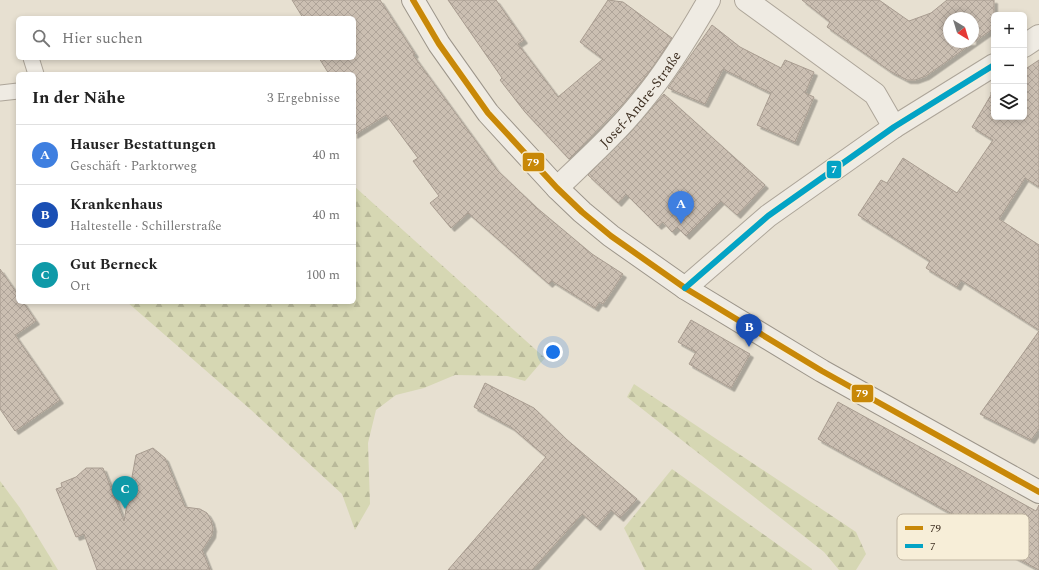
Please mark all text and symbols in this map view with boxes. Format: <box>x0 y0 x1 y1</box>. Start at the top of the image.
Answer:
north arrow <box>943 12 979 48</box>
map controls <box>991 12 1027 120</box>
button: + <box>991 12 1027 48</box>
search box <box>16 16 356 60</box>
icon: search <box>30 27 52 49</box>
text: Hier suchen <box>62 27 143 50</box>
street label: Josef-Andre-Straße <box>595 47 687 153</box>
button: − <box>991 48 1027 84</box>
button: layers <box>991 84 1027 120</box>
text: In der Nähe <box>32 85 125 111</box>
text: 3 Ergebnisse <box>267 88 340 108</box>
text: Hauser Bestattungen <box>70 133 216 156</box>
text: A <box>40 145 50 165</box>
text: 40 m <box>313 145 340 165</box>
line badge: 79 <box>522 152 545 172</box>
text: 79 <box>527 154 539 171</box>
text: Geschäft · Parktorweg <box>70 156 197 176</box>
line badge: 7 <box>826 160 842 179</box>
text: 7 <box>831 161 837 178</box>
pin: A <box>668 191 694 224</box>
text: Krankenhaus <box>70 193 163 216</box>
text: B <box>40 205 50 225</box>
text: 40 m <box>313 205 340 225</box>
text: Haltestelle · Schillerstraße <box>70 216 222 236</box>
text: Gut Berneck <box>70 253 157 276</box>
text: C <box>40 265 50 285</box>
text: 100 m <box>306 265 340 285</box>
text: Ort <box>70 276 90 296</box>
pin: B <box>736 314 762 347</box>
your location <box>543 342 563 362</box>
line badge: 79 <box>851 384 874 403</box>
text: 79 <box>856 385 868 402</box>
pin: C <box>112 476 138 509</box>
legend <box>897 514 1029 560</box>
text: 79 <box>930 520 941 537</box>
text: 7 <box>930 538 936 555</box>

